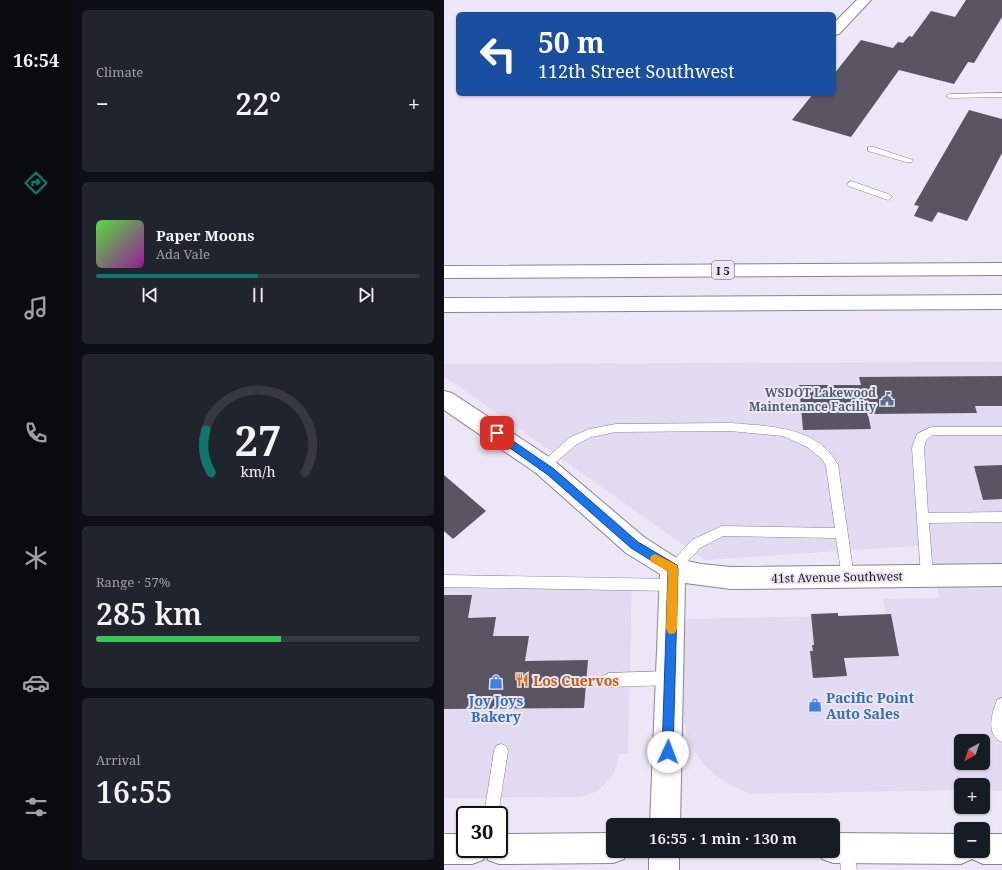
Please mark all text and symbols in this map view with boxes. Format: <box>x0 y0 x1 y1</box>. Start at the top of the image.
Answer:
text: 50 m <box>538 23 605 61</box>
icon: left <box>472 28 524 80</box>
text: 16:54 <box>13 48 59 72</box>
text: 112th Street Southwest <box>538 59 735 83</box>
text: Climate <box>96 63 143 81</box>
text: 22° <box>235 83 281 124</box>
text: − <box>96 88 109 118</box>
text: + <box>408 88 420 118</box>
icon: directions <box>22 169 50 197</box>
text: Paper Moons <box>156 225 255 245</box>
text: Ada Vale <box>156 245 210 263</box>
road number: I 5 <box>712 261 734 279</box>
icon: previous <box>139 284 161 306</box>
icon: pause <box>247 284 269 306</box>
icon: next <box>355 284 377 306</box>
icon: music <box>22 294 50 322</box>
place label: WSDOT Lakewood Maintenance Facility <box>749 384 876 415</box>
public building icon: WSDOT Lakewood Maintenance Facility <box>879 391 895 407</box>
text: 27 <box>234 412 282 468</box>
pin <box>480 416 514 450</box>
icon: phone <box>22 419 50 447</box>
icon: arrive <box>486 422 508 444</box>
text: km/h <box>240 462 276 481</box>
icon: climate <box>22 544 50 572</box>
street label: 41st Avenue Southwest <box>771 567 903 587</box>
text: Range · 57% <box>96 573 170 591</box>
text: 285 km <box>96 593 202 634</box>
icon: car <box>22 669 50 697</box>
place label: Los Cuervos <box>533 671 619 690</box>
restaurant icon: Los Cuervos <box>514 672 530 688</box>
shop icon: Joy Joys Bakery <box>488 674 504 690</box>
place label: Pacific Point Auto Sales <box>826 688 915 723</box>
place label: Joy Joys Bakery <box>468 691 523 726</box>
shop icon: Pacific Point Auto Sales <box>807 697 823 713</box>
position arrow <box>647 731 689 773</box>
north arrow <box>954 734 990 770</box>
map controls <box>954 734 990 858</box>
text: Arrival <box>96 751 140 769</box>
text: 16:55 <box>96 771 172 812</box>
button: + <box>954 778 990 814</box>
icon: filters <box>22 793 50 821</box>
speed limit sign: 30 <box>456 806 508 858</box>
button: − <box>954 822 990 858</box>
text: 16:55 · 1 min · 130 m <box>649 828 797 848</box>

